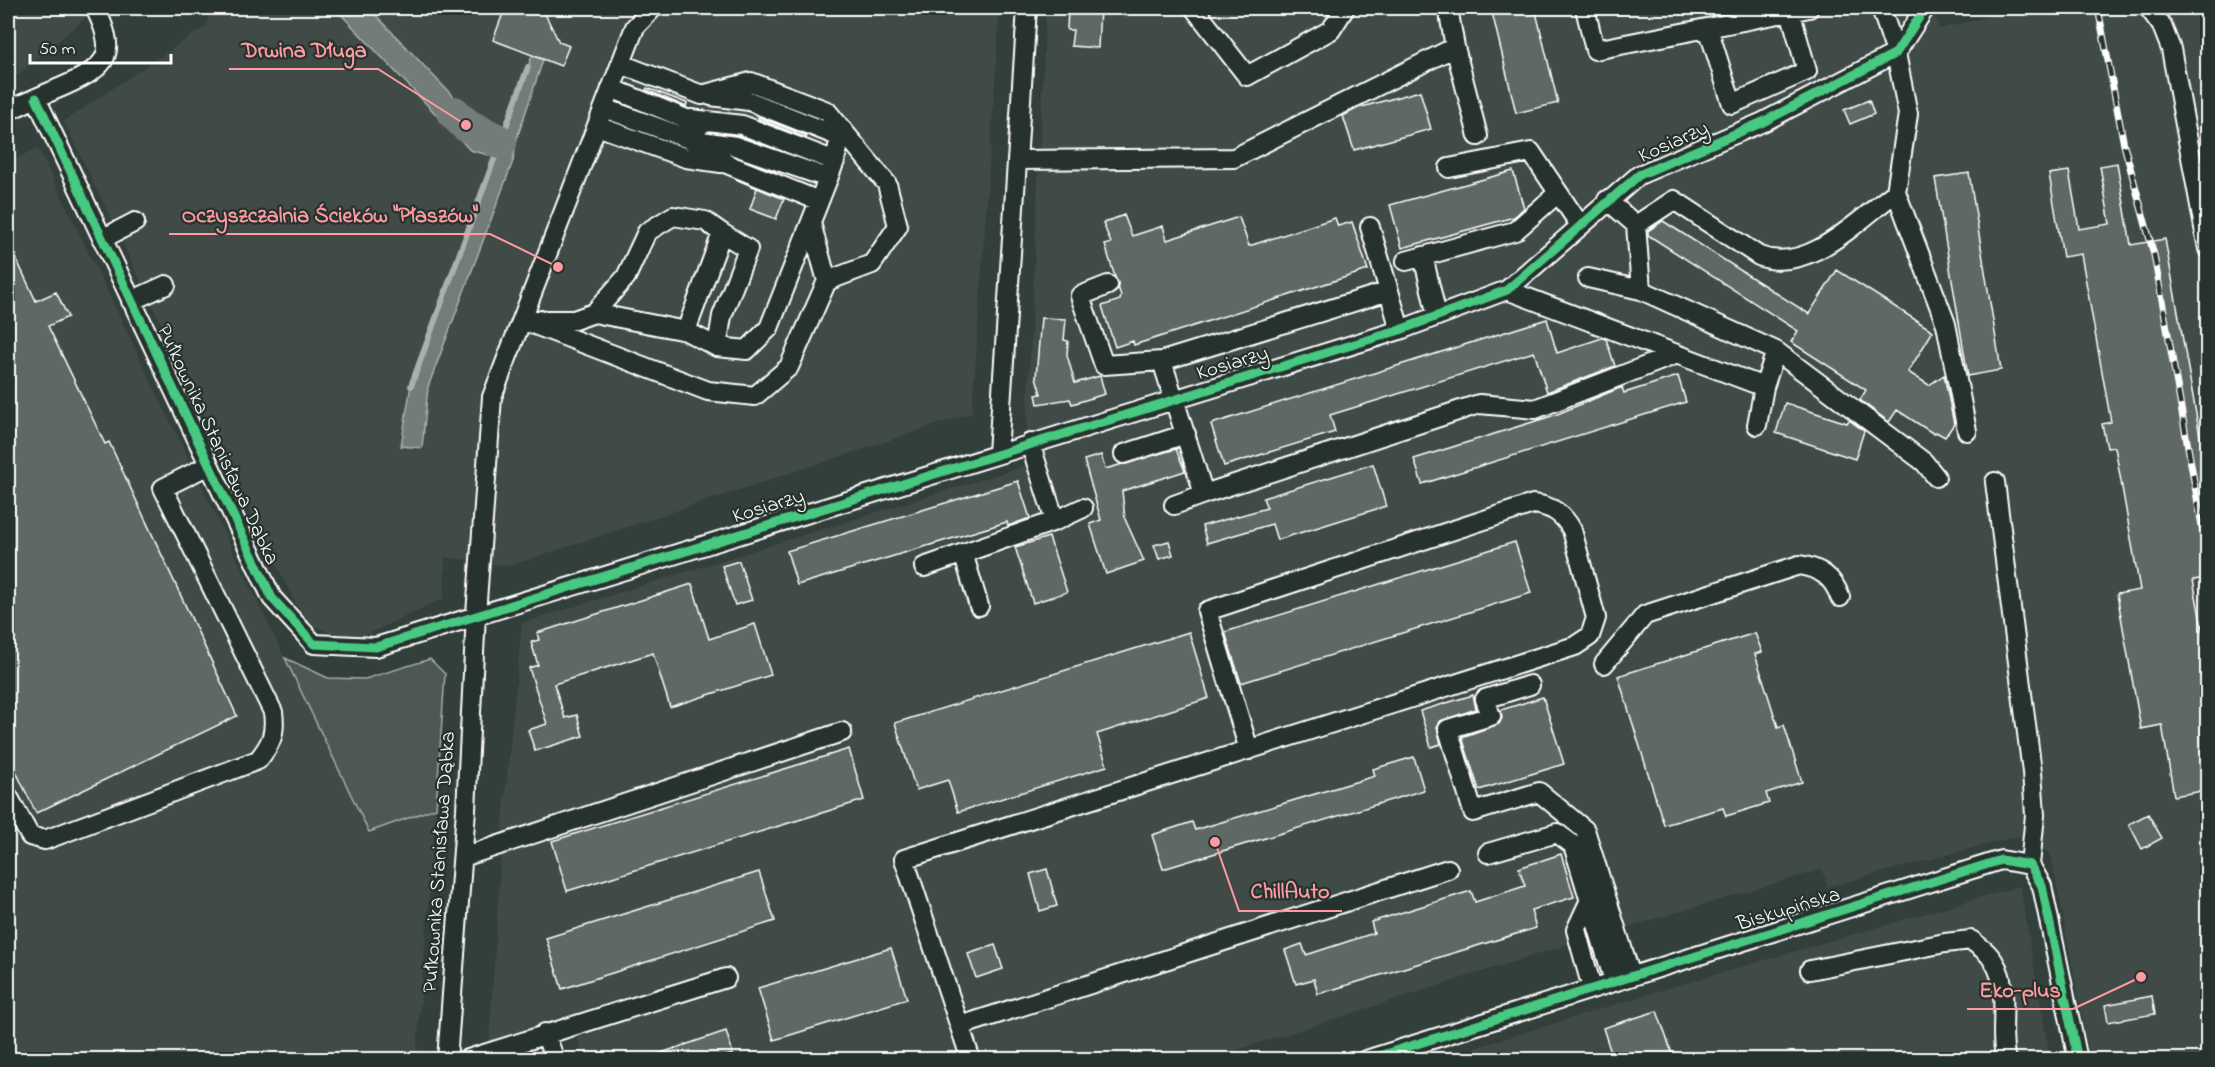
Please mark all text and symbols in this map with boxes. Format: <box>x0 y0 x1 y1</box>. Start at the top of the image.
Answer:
scale bar <box>30 27 171 65</box>
callout: Drwina Długa <box>229 29 378 69</box>
text: Drwina Długa <box>240 36 367 69</box>
text: 50 m <box>39 37 76 63</box>
street label: Kosiarzy <box>1634 114 1714 173</box>
callout: Oczyszczalnia Ścieków "Płaszów" <box>169 194 490 234</box>
text: Oczyszczalnia Ścieków "Płaszów" <box>182 201 478 234</box>
street label: Pułkownika Stanisława Dąbka <box>148 320 286 570</box>
street label: Kosiarzy <box>1193 339 1273 391</box>
street label: Kosiarzy <box>729 482 809 534</box>
street label: Pułkownika Stanisława Dąbka <box>416 730 464 994</box>
callout: ChillAuto <box>1239 871 1342 911</box>
text: ChillAuto <box>1251 877 1329 909</box>
street label: Biskupińska <box>1732 880 1844 940</box>
callout: Eko-plus <box>1967 969 2073 1009</box>
text: Eko-plus <box>1979 976 2061 1008</box>

